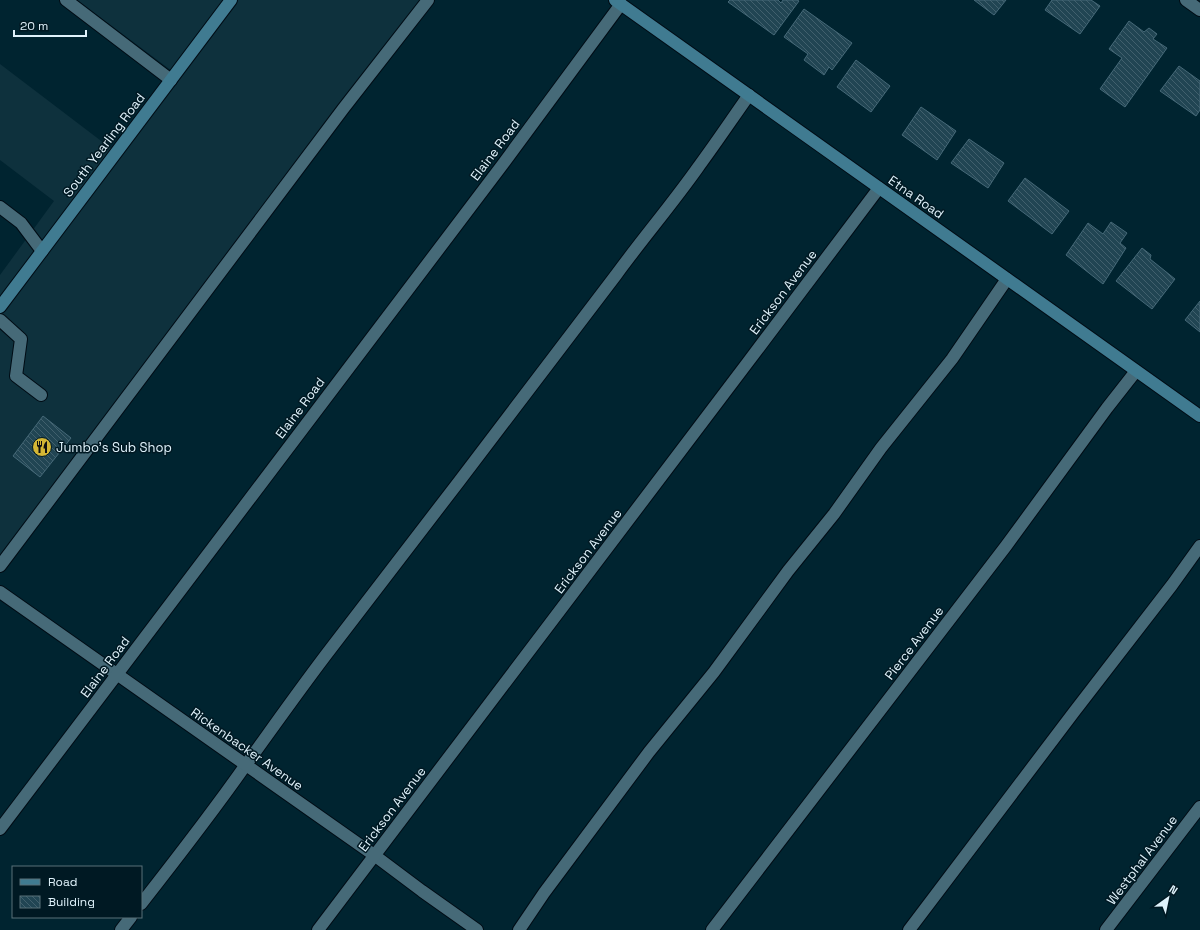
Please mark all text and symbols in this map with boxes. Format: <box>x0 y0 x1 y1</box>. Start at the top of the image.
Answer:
scale bar <box>14 12 86 38</box>
text: 20 m <box>20 18 48 34</box>
street label: South Yearling Road <box>59 90 149 200</box>
street label: Elaine Road <box>467 116 523 184</box>
street label: Etna Road <box>885 172 947 222</box>
street label: Erickson Avenue <box>746 246 820 338</box>
street label: Elaine Road <box>272 374 328 442</box>
restaurant icon: Jumbo's Sub Shop <box>31 436 53 458</box>
place label: Jumbo's Sub Shop <box>56 439 172 456</box>
street label: Erickson Avenue <box>551 505 625 597</box>
street label: Pierce Avenue <box>881 603 947 683</box>
street label: Elaine Road <box>77 633 133 701</box>
street label: Rickenbacker Avenue <box>188 704 306 794</box>
street label: Erickson Avenue <box>355 763 429 855</box>
street label: Westphal Avenue <box>1103 812 1181 908</box>
legend <box>12 866 142 918</box>
text: Road <box>48 874 77 890</box>
north arrow <box>1148 878 1188 918</box>
text: N <box>1167 882 1180 897</box>
text: Building <box>48 894 95 910</box>

